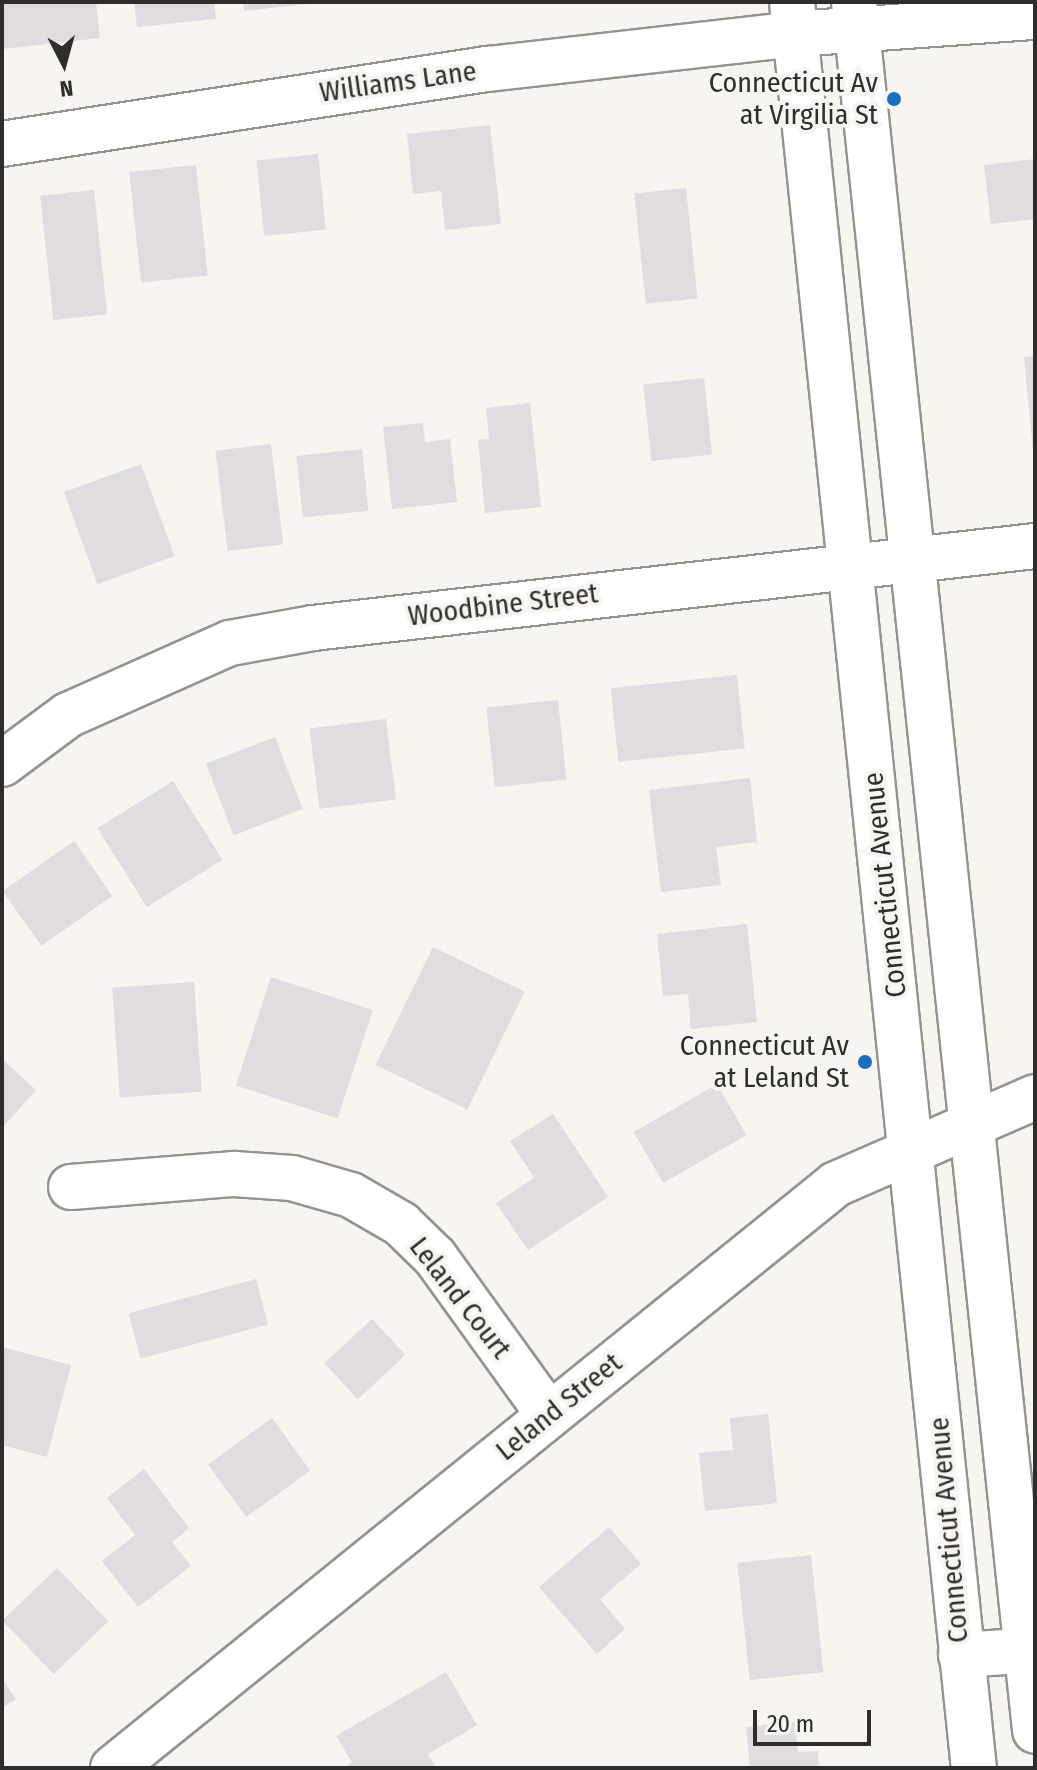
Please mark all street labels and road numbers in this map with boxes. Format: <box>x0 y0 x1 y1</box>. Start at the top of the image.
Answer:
street label: Williams Lane <box>317 54 479 110</box>
street label: Woodbine Street <box>406 577 600 633</box>
street label: Connecticut Avenue <box>856 771 914 999</box>
street label: Leland Court <box>402 1231 518 1365</box>
street label: Leland Street <box>489 1346 629 1468</box>
street label: Connecticut Avenue <box>922 1416 976 1644</box>

